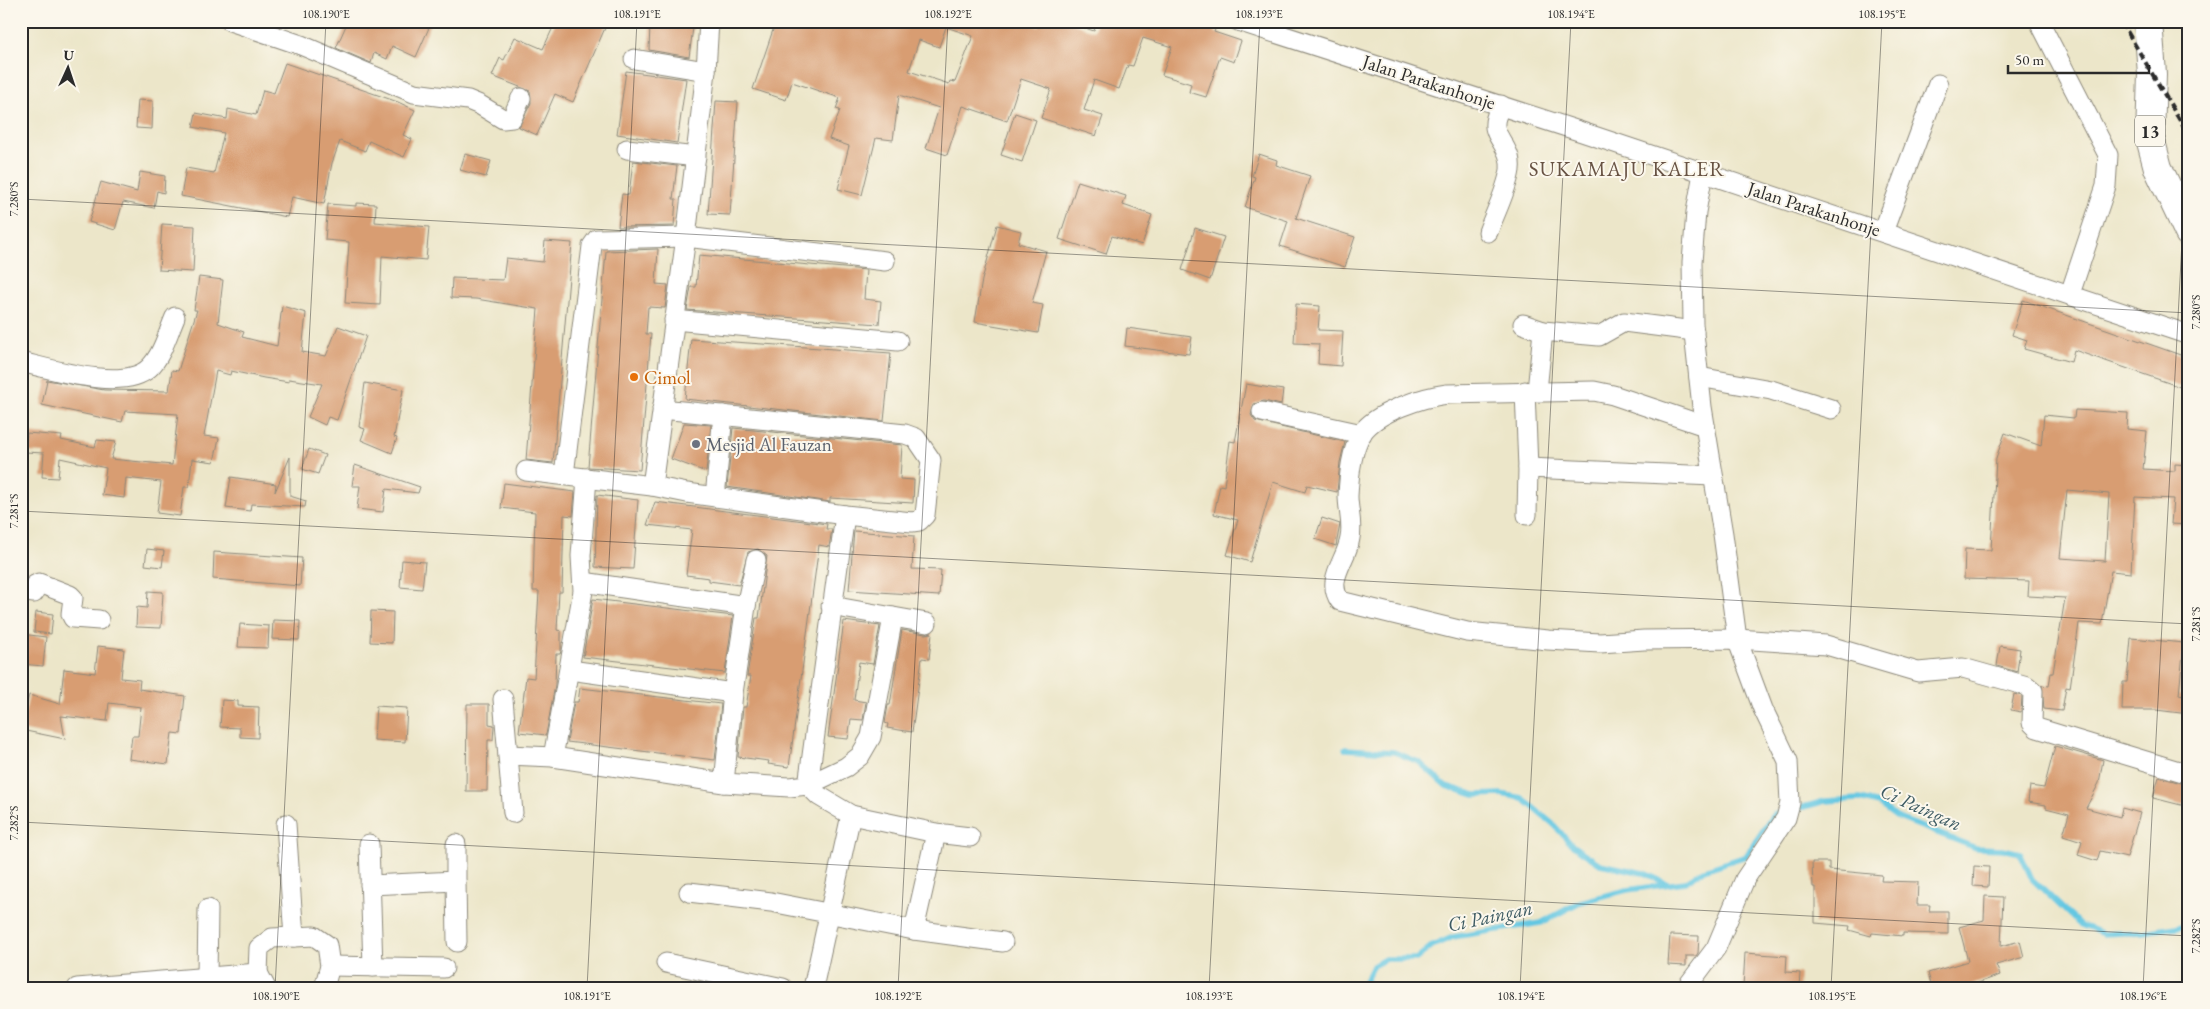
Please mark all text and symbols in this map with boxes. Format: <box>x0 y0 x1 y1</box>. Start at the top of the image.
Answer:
text: 108.190°E <box>302 6 350 22</box>
text: 108.191°E <box>613 6 661 22</box>
text: 108.192°E <box>924 6 972 22</box>
text: 108.193°E <box>1235 6 1283 22</box>
text: 108.194°E <box>1547 6 1595 22</box>
text: 108.195°E <box>1858 6 1906 22</box>
north arrow <box>42 42 92 92</box>
scale bar <box>2008 42 2149 74</box>
text: U <box>63 46 75 64</box>
street label: Jalan Parakanhonje <box>1357 48 1499 115</box>
text: 50 m <box>2015 50 2044 69</box>
road number: 13 <box>2135 115 2165 146</box>
district label: SUKAMAJU KALER <box>1529 155 1725 182</box>
street label: Jalan Parakanhonje <box>1742 175 1884 242</box>
text: 7.280°S <box>6 181 22 216</box>
text: 7.280°S <box>2188 294 2204 329</box>
place label: Cimol <box>644 365 691 390</box>
marker: Cimol <box>628 371 640 383</box>
place label: Mesjid Al Fauzan <box>706 432 832 457</box>
marker: Mesjid Al Fauzan <box>690 438 702 450</box>
text: 7.281°S <box>6 493 22 528</box>
text: 7.281°S <box>2188 606 2204 641</box>
water label: Ci Paingan <box>1876 778 1966 836</box>
text: 7.282°S <box>6 805 22 840</box>
water label: Ci Paingan <box>1445 894 1535 938</box>
text: 7.282°S <box>2188 918 2204 953</box>
text: 108.190°E <box>252 988 300 1004</box>
text: 108.191°E <box>563 988 611 1004</box>
text: 108.192°E <box>874 988 922 1004</box>
text: 108.193°E <box>1185 988 1233 1004</box>
text: 108.194°E <box>1497 988 1545 1004</box>
text: 108.195°E <box>1808 988 1856 1004</box>
text: 108.196°E <box>2119 988 2167 1004</box>

